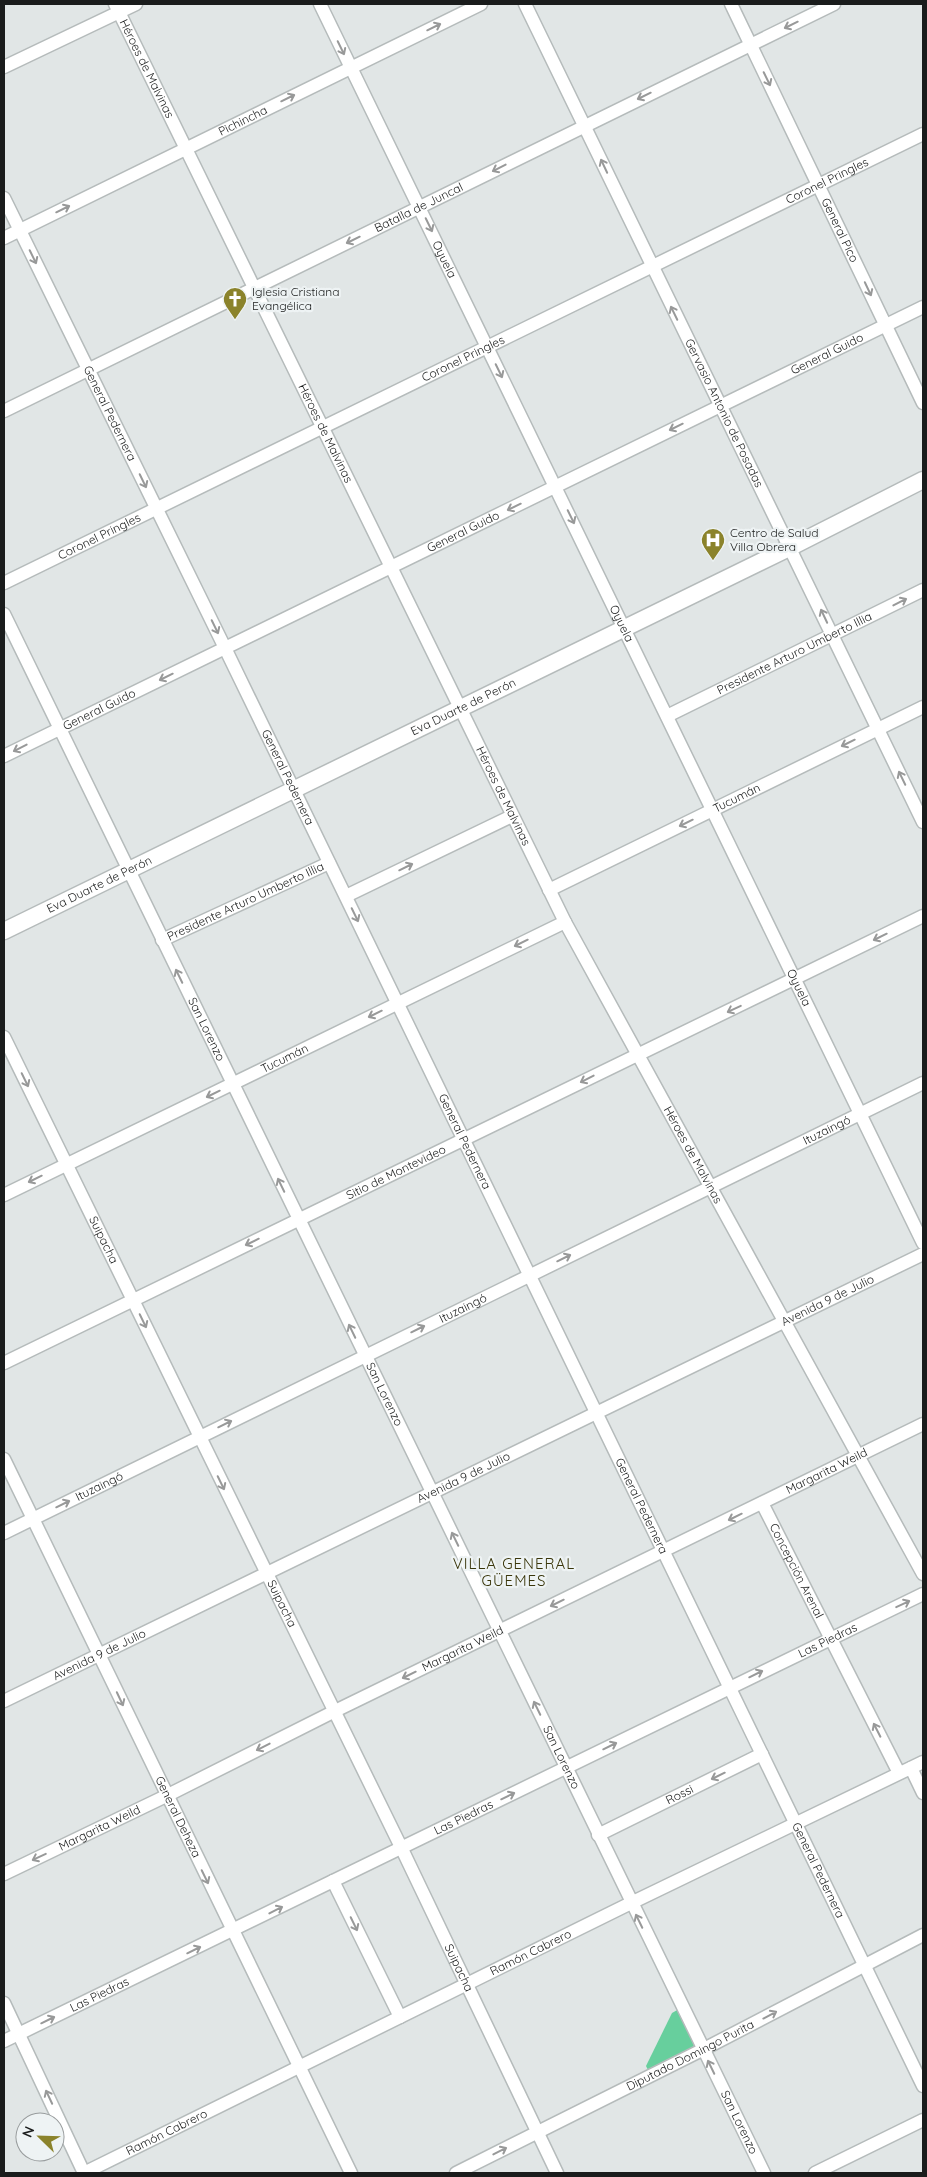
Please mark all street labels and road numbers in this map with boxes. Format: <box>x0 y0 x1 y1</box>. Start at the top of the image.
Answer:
street label: Héroes de Malvinas <box>117 16 178 121</box>
street label: Pichincha <box>216 102 270 139</box>
street label: Coronel Pringles <box>783 154 871 207</box>
street label: Batalla de Juncal <box>372 179 465 235</box>
street label: General Pico <box>818 195 862 265</box>
street label: Oyuela <box>429 238 460 280</box>
street label: General Guido <box>788 329 866 378</box>
street label: Coronel Pringles <box>419 332 507 385</box>
street label: Gervasio Antonio de Posadas <box>682 336 767 490</box>
street label: General Pedernera <box>80 363 140 463</box>
street label: Héroes de Malvinas <box>295 381 357 485</box>
street label: General Guido <box>424 507 502 555</box>
street label: Coronel Pringles <box>55 509 143 563</box>
street label: Oyuela <box>607 602 637 644</box>
street label: Presidente Arturo Umberto Illia <box>714 608 874 697</box>
street label: Eva Duarte de Perón <box>408 675 518 738</box>
street label: General Guido <box>60 685 138 733</box>
street label: General Pedernera <box>259 727 318 827</box>
street label: Héroes de Malvinas <box>473 744 534 848</box>
street label: Tucumán <box>710 780 763 816</box>
street label: Eva Duarte de Perón <box>44 852 154 916</box>
street label: Presidente Arturo Umberto Illia <box>165 858 326 944</box>
street label: Oyuela <box>784 966 815 1009</box>
street label: San Lorenzo <box>185 995 229 1063</box>
street label: Tucumán <box>258 1040 310 1076</box>
street label: General Pedernera <box>435 1091 495 1192</box>
street label: Héroes de Malvinas <box>661 1103 726 1206</box>
street label: Ituzaingó <box>800 1112 853 1148</box>
street label: Sitio de Montevideo <box>344 1141 448 1202</box>
street label: Suipacha <box>86 1213 122 1266</box>
street label: Avenida 9 de Julio <box>779 1271 876 1329</box>
street label: Ituzaingó <box>436 1290 489 1326</box>
street label: San Lorenzo <box>363 1360 407 1428</box>
street label: Margarita Weild <box>783 1444 870 1497</box>
street label: Avenida 9 de Julio <box>414 1448 512 1506</box>
street label: General Pedernera <box>612 1455 671 1556</box>
street label: Ituzaingó <box>73 1468 125 1504</box>
street label: Concepción Arenal <box>767 1521 827 1621</box>
street label: Suipacha <box>264 1577 300 1630</box>
street label: Las Piedras <box>796 1619 860 1661</box>
street label: Margarita Weild <box>419 1622 506 1675</box>
street label: Avenida 9 de Julio <box>50 1625 148 1683</box>
street label: San Lorenzo <box>540 1723 584 1791</box>
street label: General Deheza <box>152 1774 205 1860</box>
street label: Rossi <box>663 1781 696 1807</box>
street label: Las Piedras <box>431 1796 496 1838</box>
street label: Margarita Weild <box>56 1802 143 1854</box>
street label: General Pedernera <box>789 1820 848 1920</box>
street label: Ramón Cabrero <box>487 1926 574 1979</box>
street label: Suipacha <box>441 1941 477 1994</box>
street label: Las Piedras <box>67 1973 131 2015</box>
street label: Diputado Domingo Purita <box>624 2016 756 2094</box>
street label: San Lorenzo <box>718 2088 762 2156</box>
street label: Ramón Cabrero <box>123 2105 209 2158</box>

